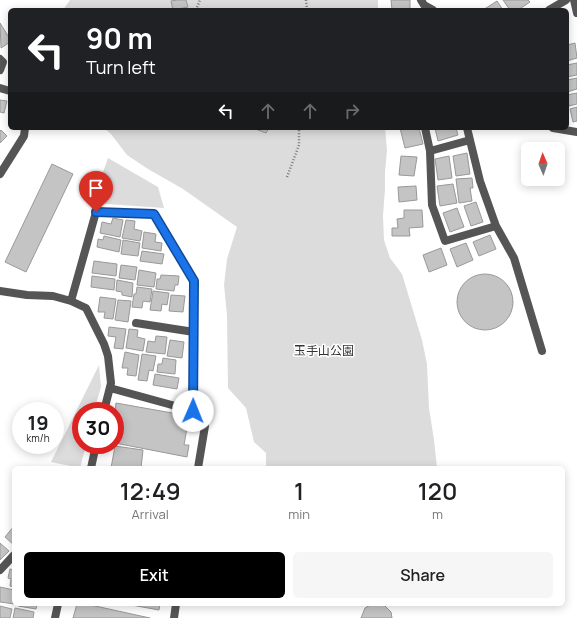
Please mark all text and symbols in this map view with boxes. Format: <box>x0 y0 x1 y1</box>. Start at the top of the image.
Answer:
text: 90 m <box>86 19 153 57</box>
icon: left <box>20 24 72 76</box>
text: Turn left <box>86 55 156 79</box>
icon: left <box>215 100 237 122</box>
icon: ahead <box>257 100 279 122</box>
icon: ahead <box>299 100 321 122</box>
icon: right <box>341 100 363 122</box>
north arrow <box>521 142 565 186</box>
map controls <box>521 142 565 186</box>
pin <box>79 171 113 212</box>
icon: arrive <box>85 177 107 199</box>
park label: 玉手山公園 <box>294 342 354 359</box>
position arrow <box>172 390 214 432</box>
speed limit sign: 30 <box>72 402 124 454</box>
text: 19 <box>27 409 49 436</box>
text: km/h <box>26 431 50 445</box>
text: 12:49 <box>120 474 181 507</box>
text: 1 <box>294 474 304 507</box>
text: 120 <box>418 474 457 507</box>
text: Arrival <box>132 505 169 523</box>
text: min <box>288 505 310 523</box>
text: m <box>432 505 443 523</box>
button: Exit <box>24 552 285 598</box>
button: Share <box>293 552 553 598</box>

